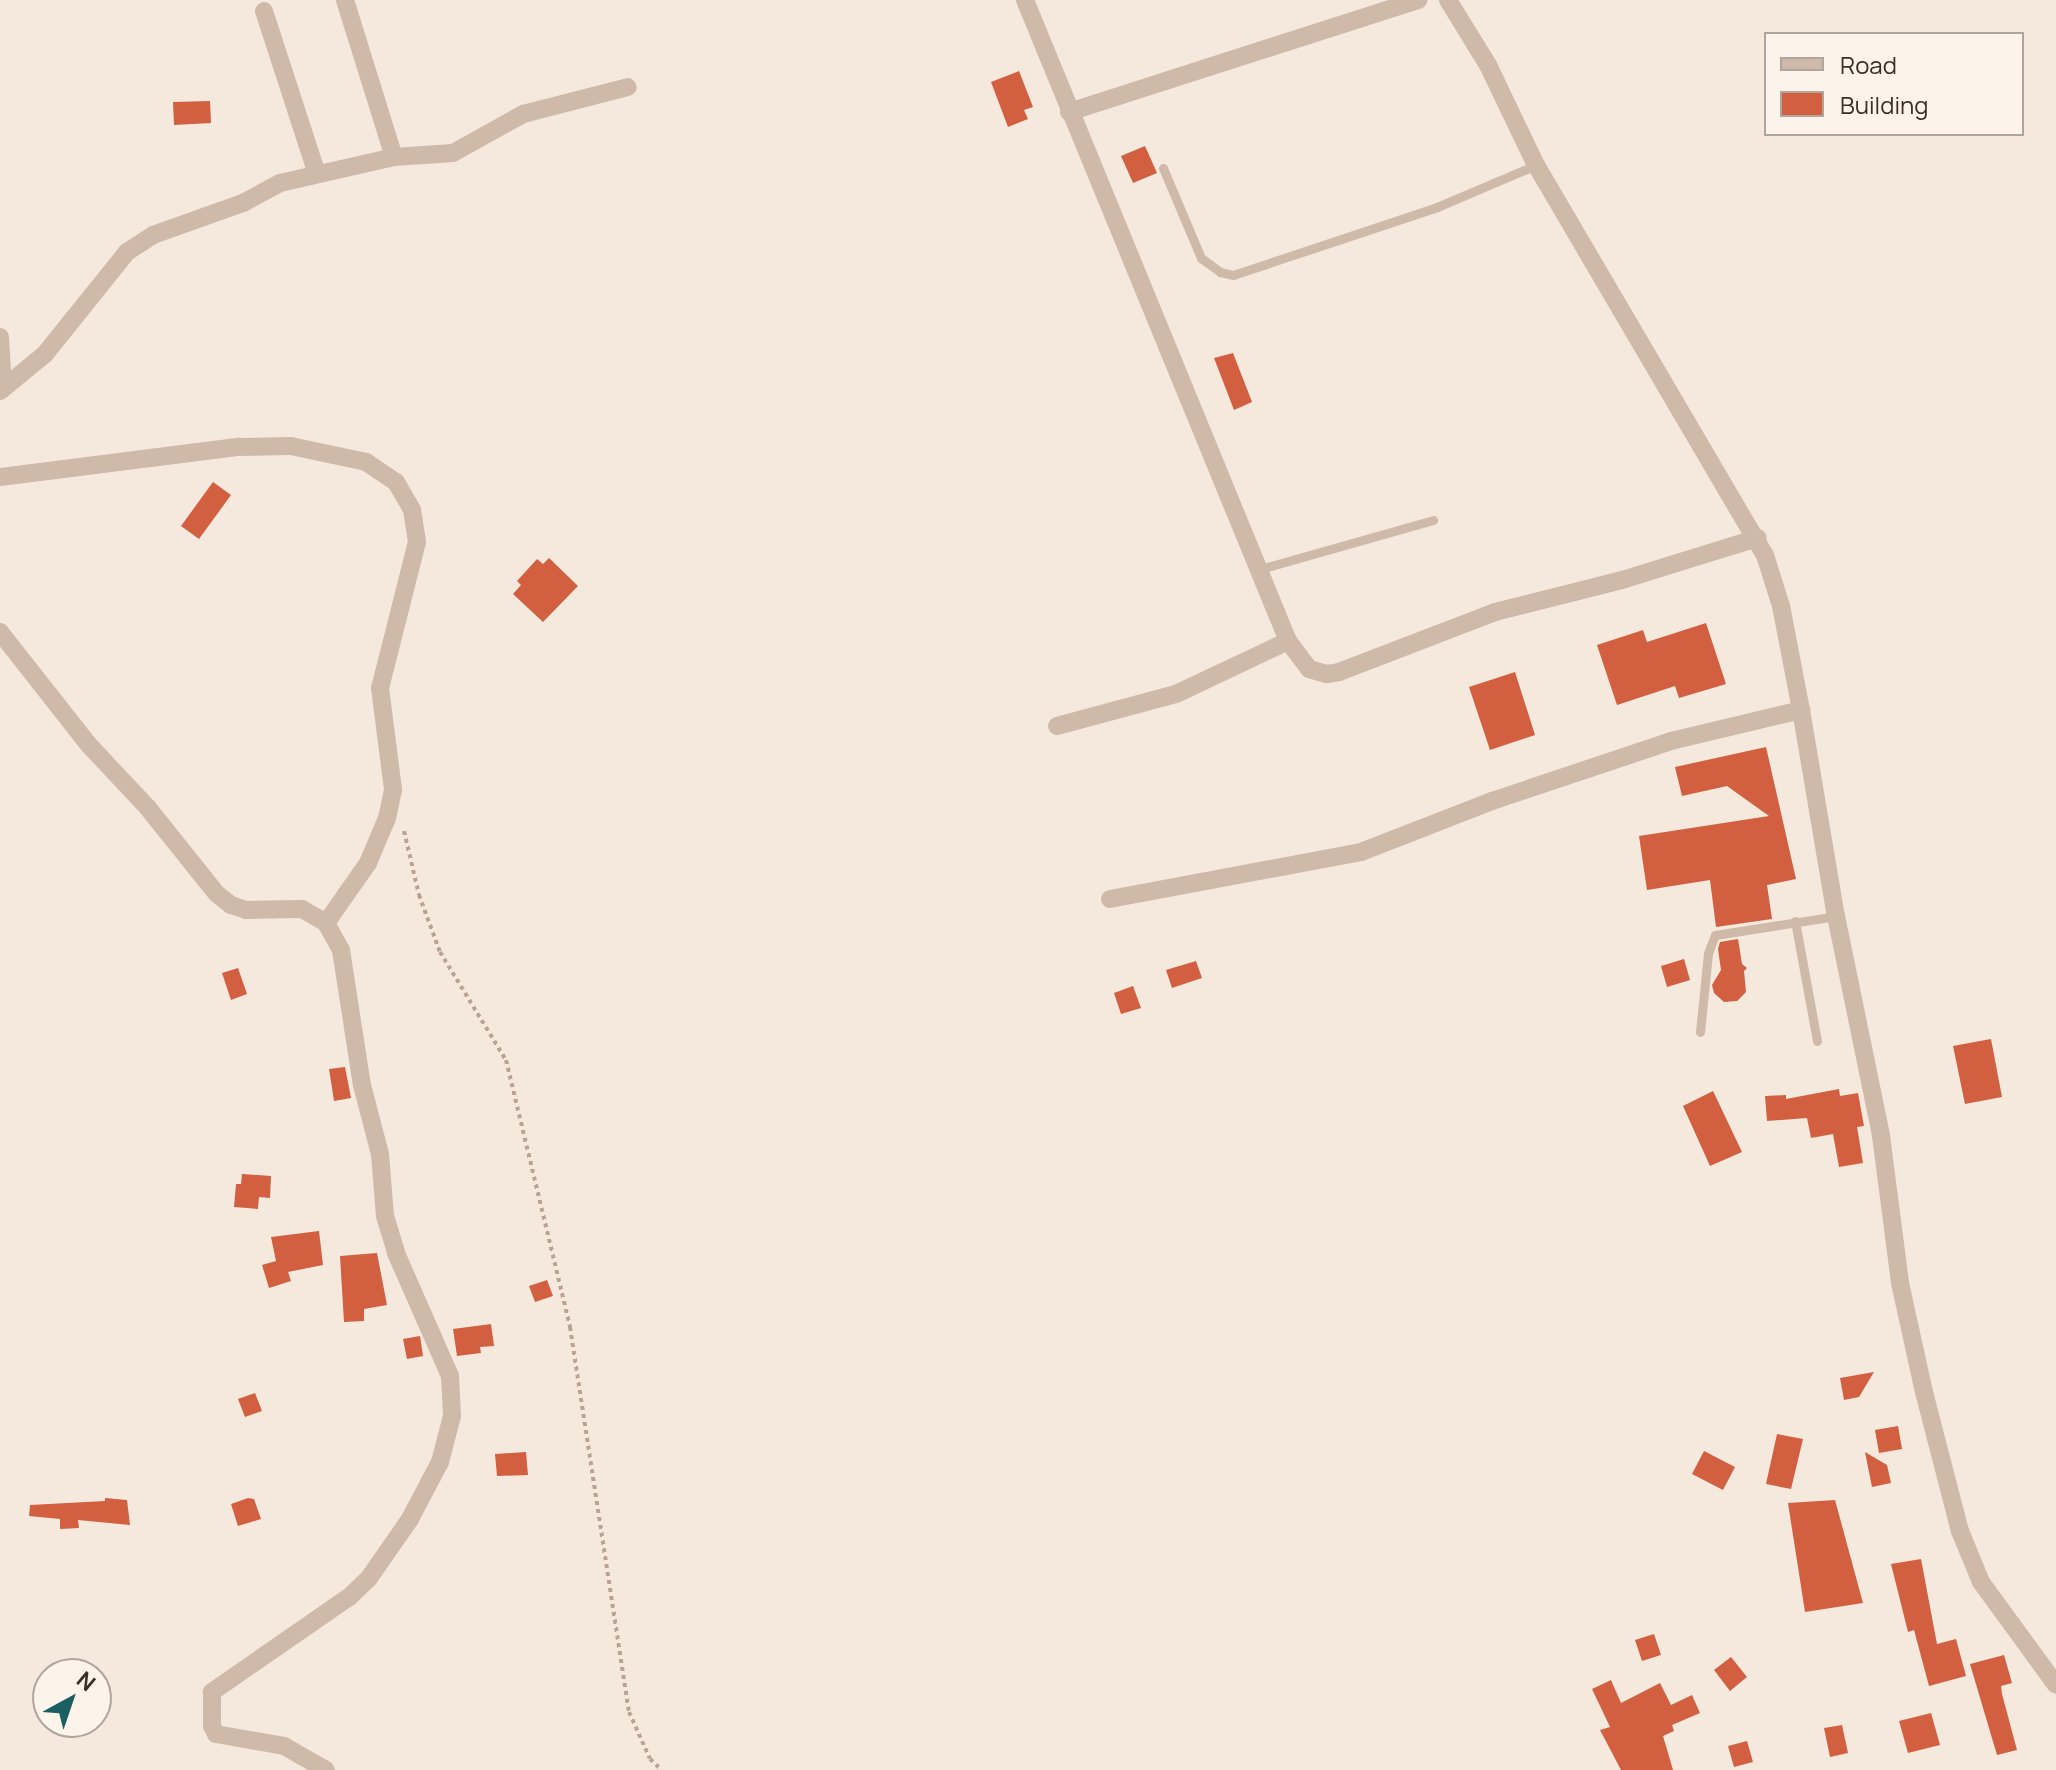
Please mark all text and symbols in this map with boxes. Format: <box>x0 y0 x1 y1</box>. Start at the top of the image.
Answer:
legend <box>1764 32 2024 136</box>
text: Road <box>1840 48 1897 81</box>
text: Building <box>1840 88 1928 121</box>
north arrow <box>32 1658 112 1738</box>
text: N <box>70 1665 102 1698</box>

